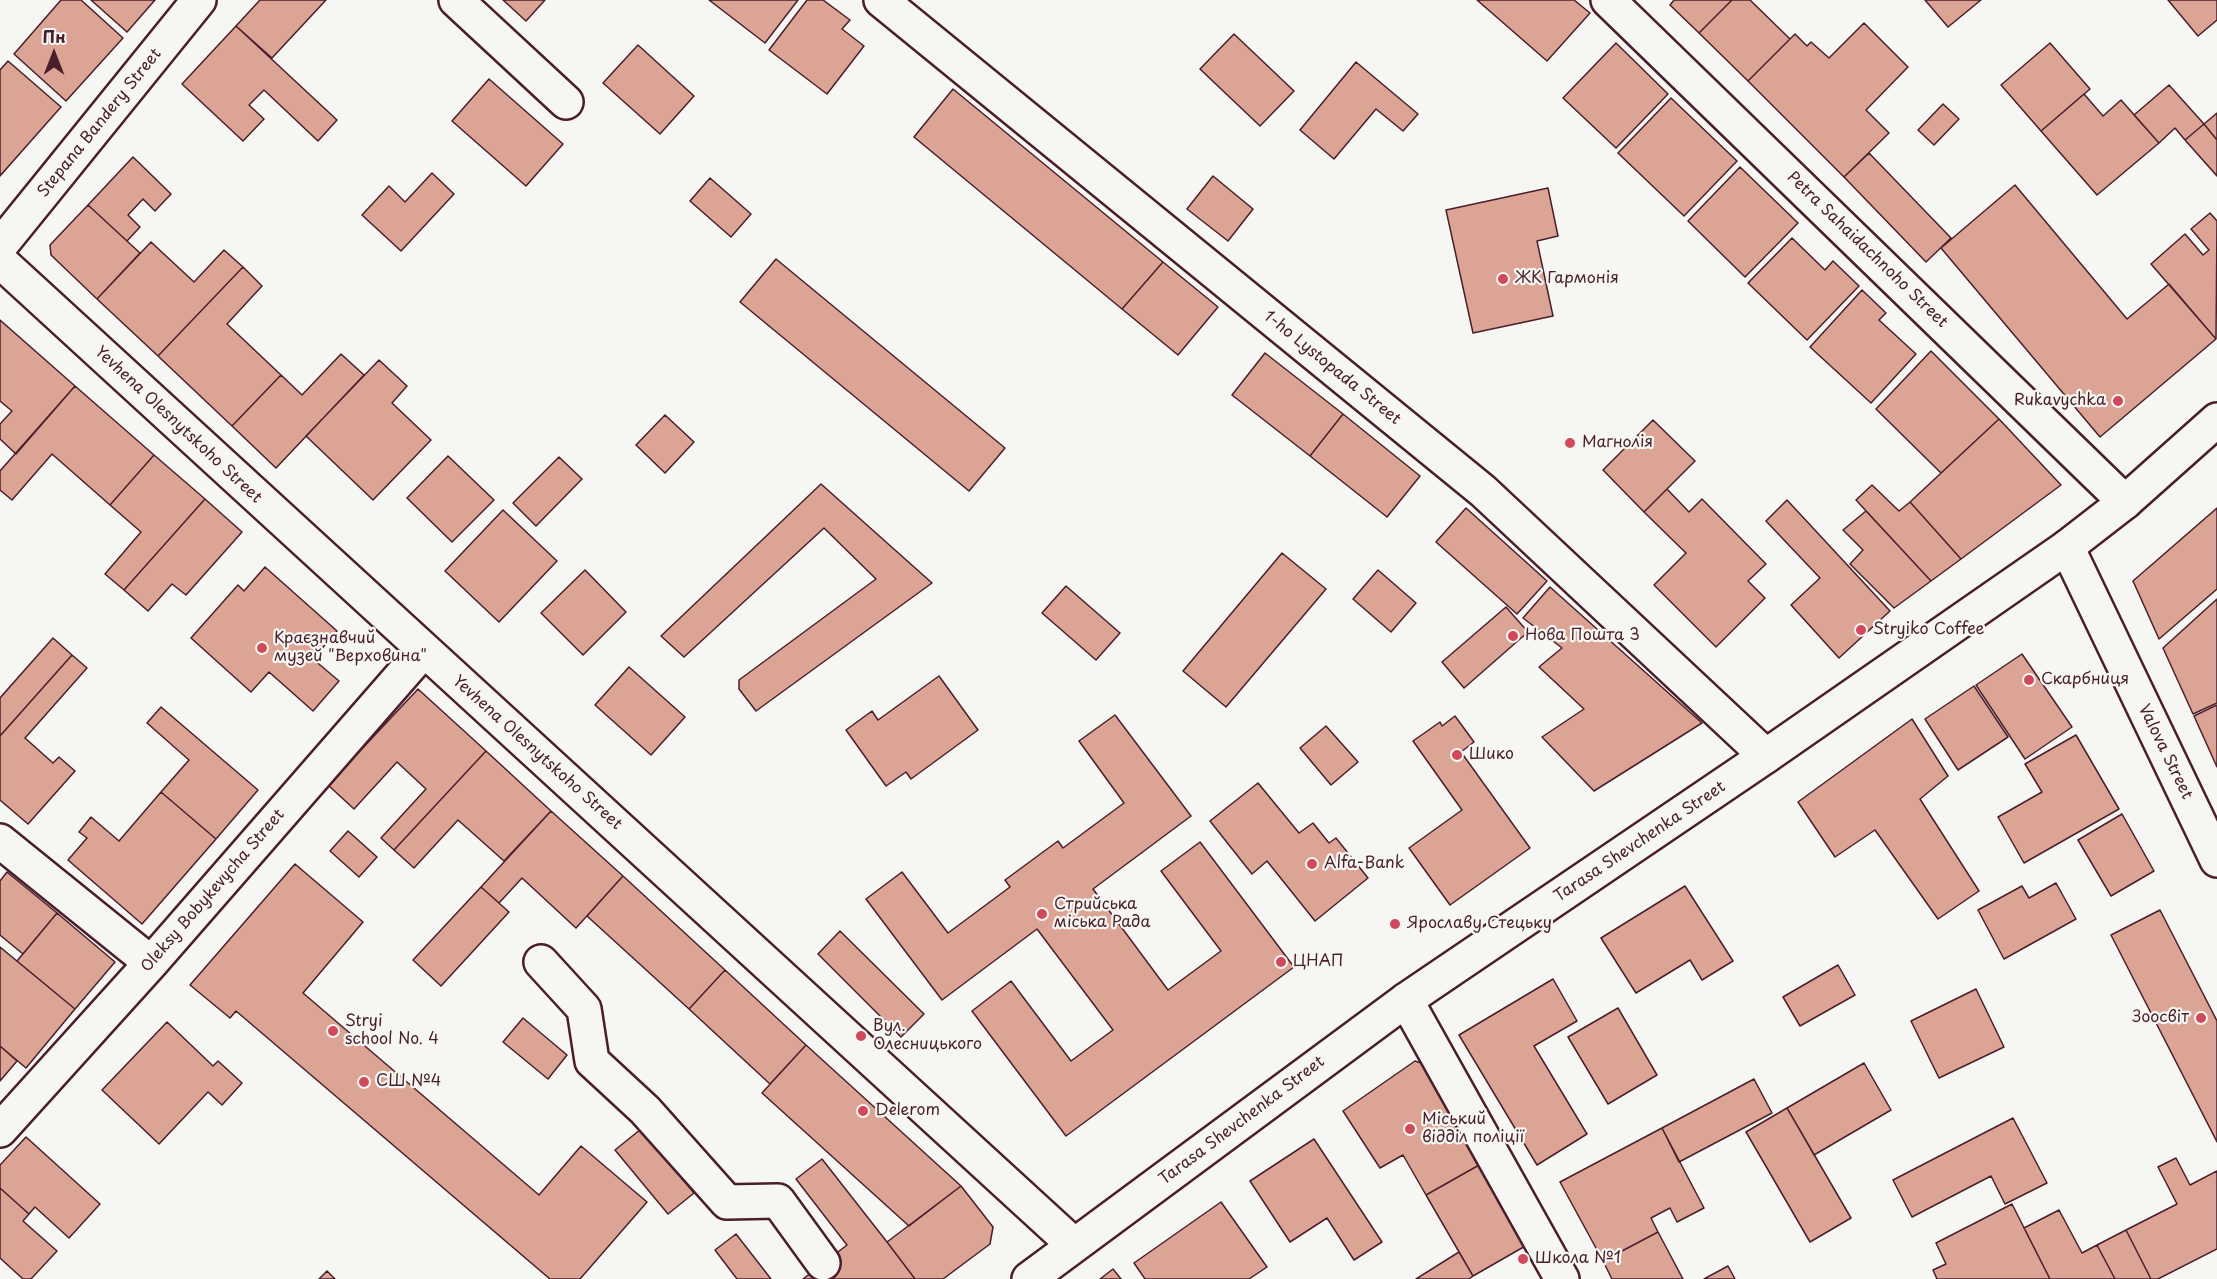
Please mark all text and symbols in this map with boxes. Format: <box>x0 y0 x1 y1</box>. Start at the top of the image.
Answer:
north arrow <box>24 24 84 84</box>
text: Пн <box>42 24 66 48</box>
street label: Stepana Bandery Street <box>34 45 166 201</box>
street label: Petra Sahaidachnoho Street <box>1783 168 1951 332</box>
place label: ЖК Гармонія <box>1515 269 1619 289</box>
marker: ЖК Гармонія <box>1496 272 1510 286</box>
street label: 1-ho Lystopada Street <box>1260 307 1404 429</box>
street label: Yevhena Olesnytskoho Street <box>91 343 265 507</box>
place label: Rukavychka <box>2014 391 2106 411</box>
marker: Rukavychka <box>2111 394 2125 408</box>
place label: Магнолія <box>1582 433 1653 453</box>
marker: Магнолія <box>1563 436 1577 450</box>
place label: Stryiko Coffee <box>1873 620 1985 640</box>
marker: Stryiko Coffee <box>1854 623 1868 637</box>
place label: Нова Пошта 3 <box>1525 626 1640 646</box>
place label: Краєзнавчий музей "Верховина" <box>274 629 427 667</box>
marker: Нова Пошта 3 <box>1506 629 1520 643</box>
marker: Краєзнавчий музей "Верховина" <box>255 641 269 655</box>
place label: Скарбниця <box>2041 670 2129 690</box>
street label: Yevhena Olesnytskoho Street <box>448 672 626 834</box>
marker: Скарбниця <box>2022 673 2036 687</box>
street label: Valova Street <box>2134 701 2196 803</box>
place label: Шико <box>1469 745 1514 765</box>
marker: Шико <box>1450 748 1464 762</box>
street label: Tarasa Shevchenka Street <box>1551 777 1729 907</box>
street label: Oleksy Bobykevycha Street <box>137 806 289 976</box>
place label: Alfa-Bank <box>1324 854 1404 874</box>
marker: Alfa-Bank <box>1305 857 1319 871</box>
place label: Стрийська міська Рада <box>1054 895 1150 933</box>
marker: Стрийська міська Рада <box>1035 907 1049 921</box>
place label: Ярославу Стецьку <box>1407 914 1552 934</box>
marker: Ярославу Стецьку <box>1388 917 1402 931</box>
place label: ЦНАП <box>1293 952 1344 972</box>
marker: ЦНАП <box>1274 955 1288 969</box>
place label: Зоосвіт <box>2132 1008 2189 1028</box>
marker: Зоосвіт <box>2194 1011 2208 1025</box>
place label: Stryi school No. 4 <box>345 1012 439 1050</box>
place label: Вул. Олесницького <box>873 1017 982 1055</box>
marker: Stryi school No. 4 <box>326 1024 340 1038</box>
marker: Вул. Олесницького <box>854 1029 868 1043</box>
street label: Tarasa Shevchenka Street <box>1155 1052 1329 1190</box>
place label: СШ №4 <box>376 1072 441 1092</box>
marker: СШ №4 <box>357 1075 371 1089</box>
place label: Delerom <box>875 1101 940 1121</box>
marker: Delerom <box>856 1104 870 1118</box>
place label: Міський відділ поліції <box>1422 1110 1524 1148</box>
marker: Міський відділ поліції <box>1403 1122 1417 1136</box>
place label: Школа №1 <box>1535 1249 1621 1269</box>
marker: Школа №1 <box>1516 1252 1530 1266</box>

